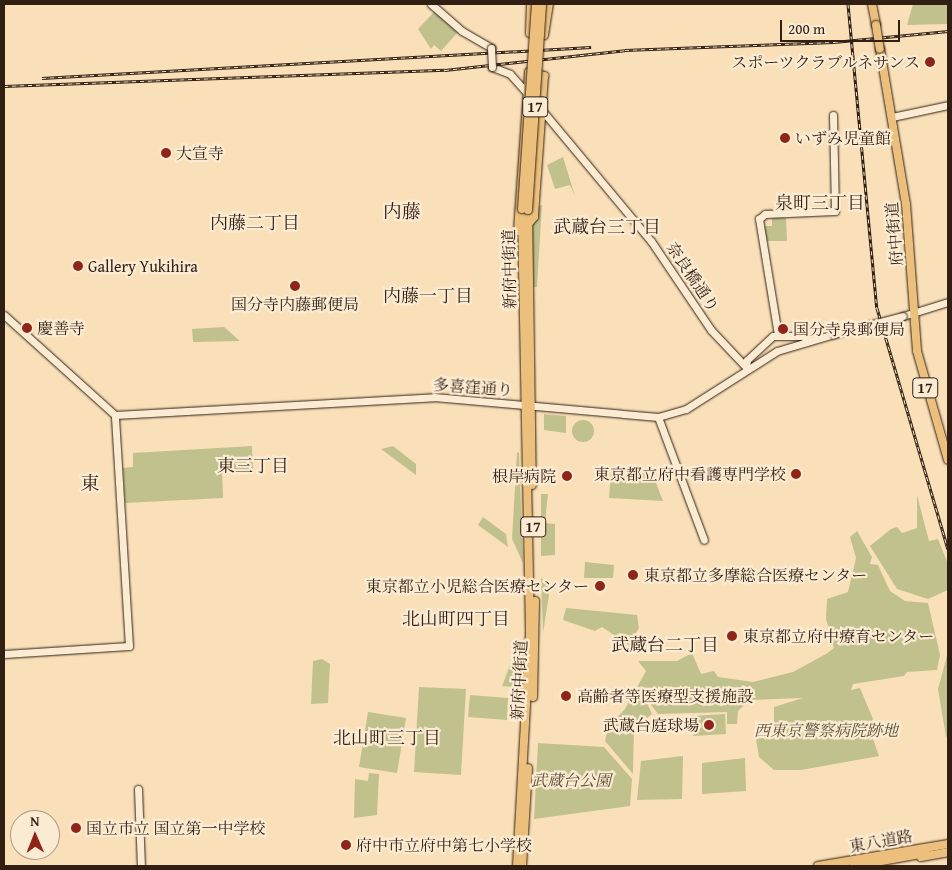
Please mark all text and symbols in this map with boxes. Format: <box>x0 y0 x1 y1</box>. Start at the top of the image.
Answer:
scale bar <box>782 10 902 42</box>
text: 200 m <box>788 18 825 39</box>
place label: スポーツクラブルネサンス <box>728 52 920 72</box>
marker: スポーツクラブルネサンス <box>924 56 936 68</box>
road number: 17 <box>521 94 549 120</box>
place label: いずみ児童館 <box>795 128 891 148</box>
marker: いずみ児童館 <box>779 132 791 144</box>
place label: 大宣寺 <box>176 143 224 163</box>
marker: 大宣寺 <box>160 147 172 159</box>
district label: 泉町三丁目 <box>775 192 865 214</box>
district label: 内藤 <box>383 201 421 223</box>
street label: 府中街道 <box>882 201 906 267</box>
district label: 内藤二丁目 <box>210 212 300 234</box>
district label: 武蔵台三丁目 <box>553 216 661 238</box>
street label: 新府中街道 <box>499 229 519 309</box>
street label: 奈良橋通り <box>663 238 723 316</box>
place label: Gallery Yukihira <box>88 256 198 276</box>
marker: Gallery Yukihira <box>72 260 84 272</box>
marker: 国分寺内藤郵便局 <box>289 280 301 292</box>
district label: 内藤一丁目 <box>383 285 473 307</box>
place label: 国分寺内藤郵便局 <box>231 294 359 314</box>
place label: 慶善寺 <box>37 318 85 338</box>
place label: 国分寺泉郵便局 <box>793 319 905 339</box>
marker: 慶善寺 <box>21 322 33 334</box>
marker: 国分寺泉郵便局 <box>777 323 789 335</box>
street label: 多喜窪通り <box>432 375 514 399</box>
road number: 17 <box>911 376 939 400</box>
district label: 東三丁目 <box>217 455 289 477</box>
place label: 東京都立府中看護専門学校 <box>594 464 786 484</box>
place label: 根岸病院 <box>492 466 556 486</box>
marker: 東京都立府中看護専門学校 <box>790 468 802 480</box>
marker: 根岸病院 <box>560 469 574 483</box>
district label: 東 <box>81 473 99 495</box>
road number: 17 <box>519 514 547 540</box>
place label: 東京都立多摩総合医療センター <box>644 565 868 585</box>
marker: 東京都立多摩総合医療センター <box>626 568 640 582</box>
place label: 東京都立小児総合医療センター <box>365 576 589 596</box>
marker: 東京都立小児総合医療センター <box>593 579 607 593</box>
district label: 北山町四丁目 <box>402 608 510 630</box>
place label: 東京都立府中療育センター <box>743 626 935 646</box>
marker: 東京都立府中療育センター <box>725 629 739 643</box>
district label: 武蔵台二丁目 <box>611 634 719 656</box>
street label: 新府中街道 <box>507 640 531 720</box>
place label: 高齢者等医療型支援施設 <box>577 686 753 706</box>
marker: 高齢者等医療型支援施設 <box>559 689 573 703</box>
place label: 武蔵台庭球場 <box>603 715 699 735</box>
marker: 武蔵台庭球場 <box>703 719 715 731</box>
park label: 西東京警察病院跡地 <box>754 720 898 740</box>
district label: 北山町三丁目 <box>333 727 441 749</box>
park label: 武蔵台公園 <box>531 770 611 790</box>
north arrow <box>10 810 60 860</box>
text: N <box>30 811 40 831</box>
place label: 国立市立 国立第一中学校 <box>86 818 266 838</box>
marker: 国立市立 国立第一中学校 <box>70 822 82 834</box>
street label: 東八道路 <box>848 826 914 856</box>
place label: 府中市立府中第七小学校 <box>356 835 532 855</box>
marker: 府中市立府中第七小学校 <box>340 839 352 851</box>

